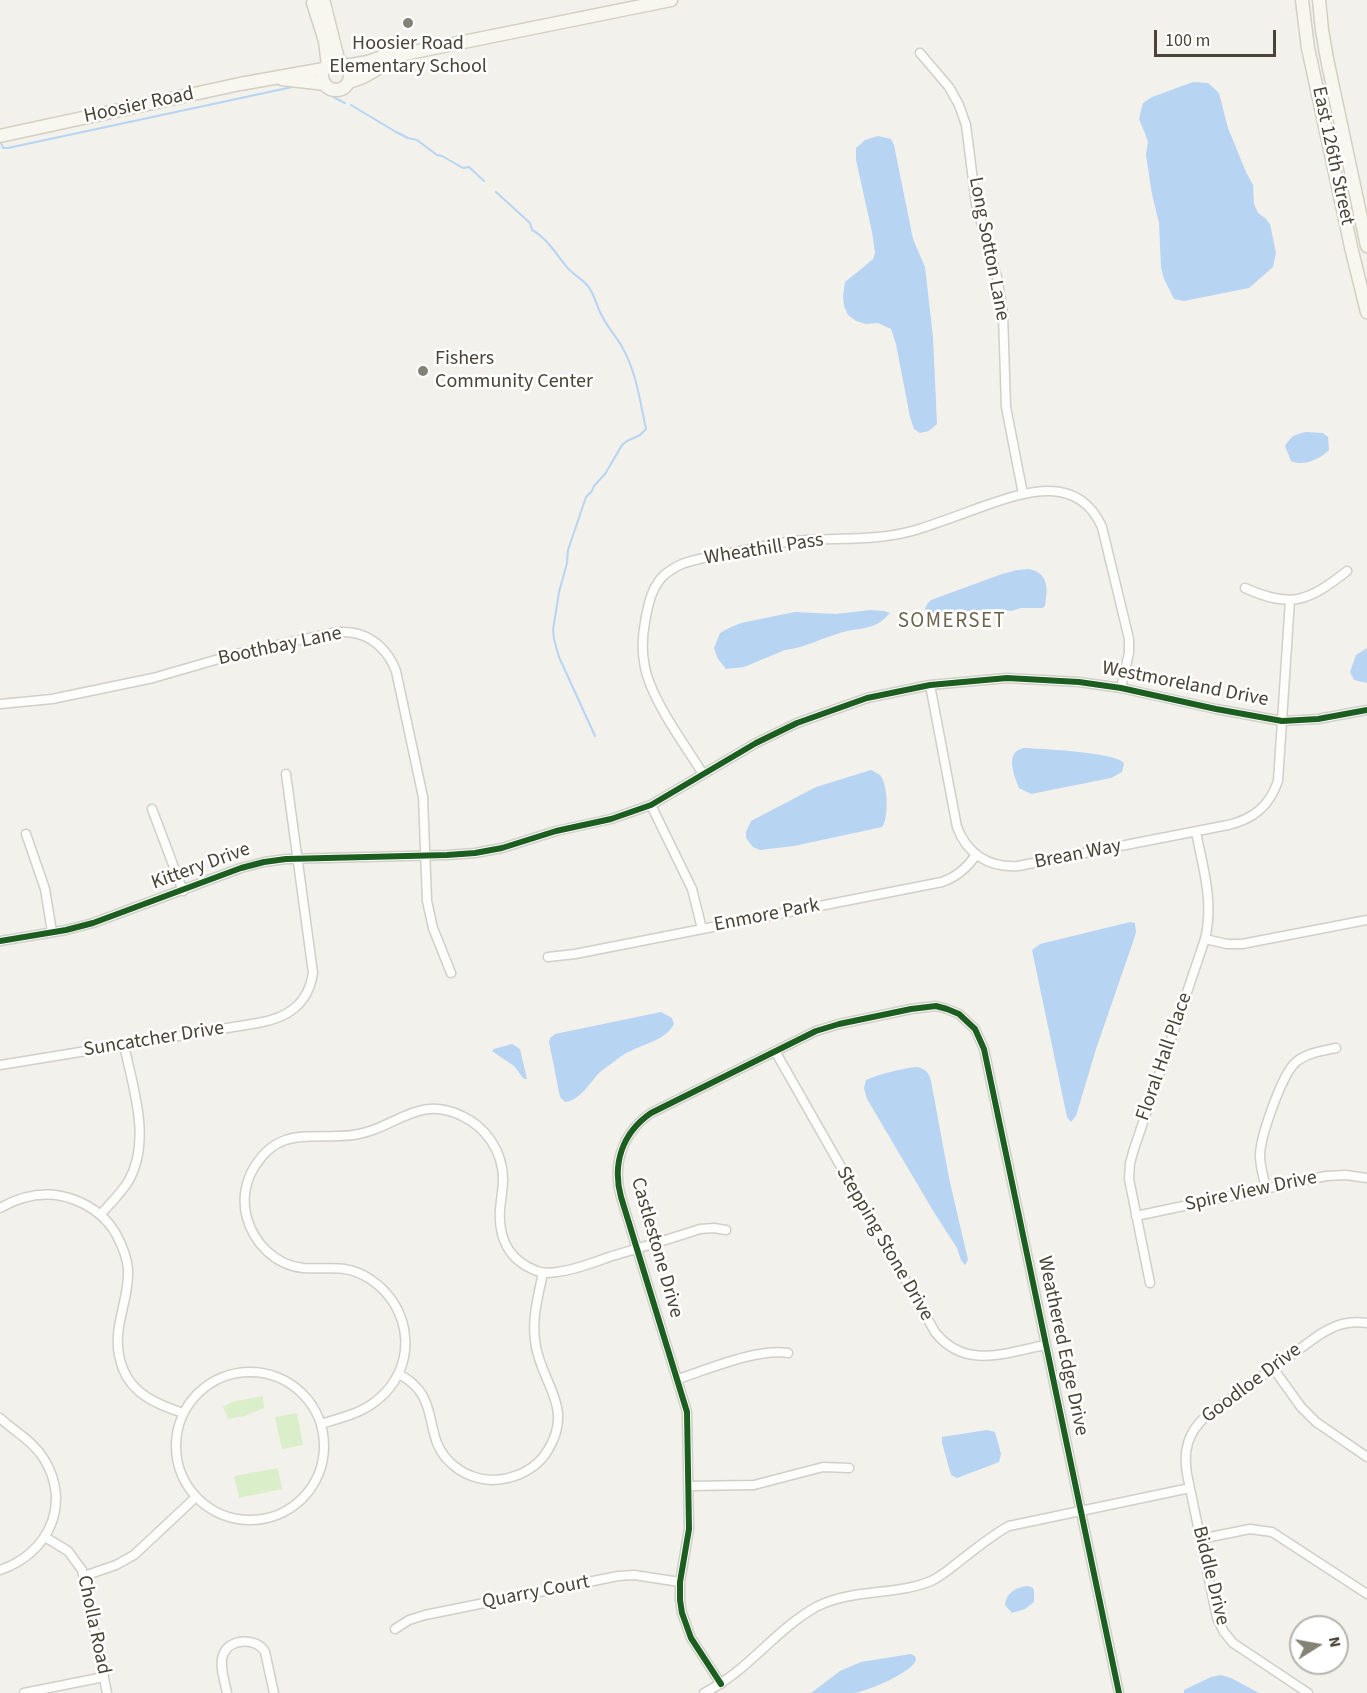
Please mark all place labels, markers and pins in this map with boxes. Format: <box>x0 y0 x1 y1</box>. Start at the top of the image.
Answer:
marker: Hoosier Road Elementary School <box>401 16 415 30</box>
place label: Hoosier Road Elementary School <box>329 33 487 80</box>
place label: Fishers Community Center <box>435 348 593 395</box>
marker: Fishers Community Center <box>416 364 430 378</box>

